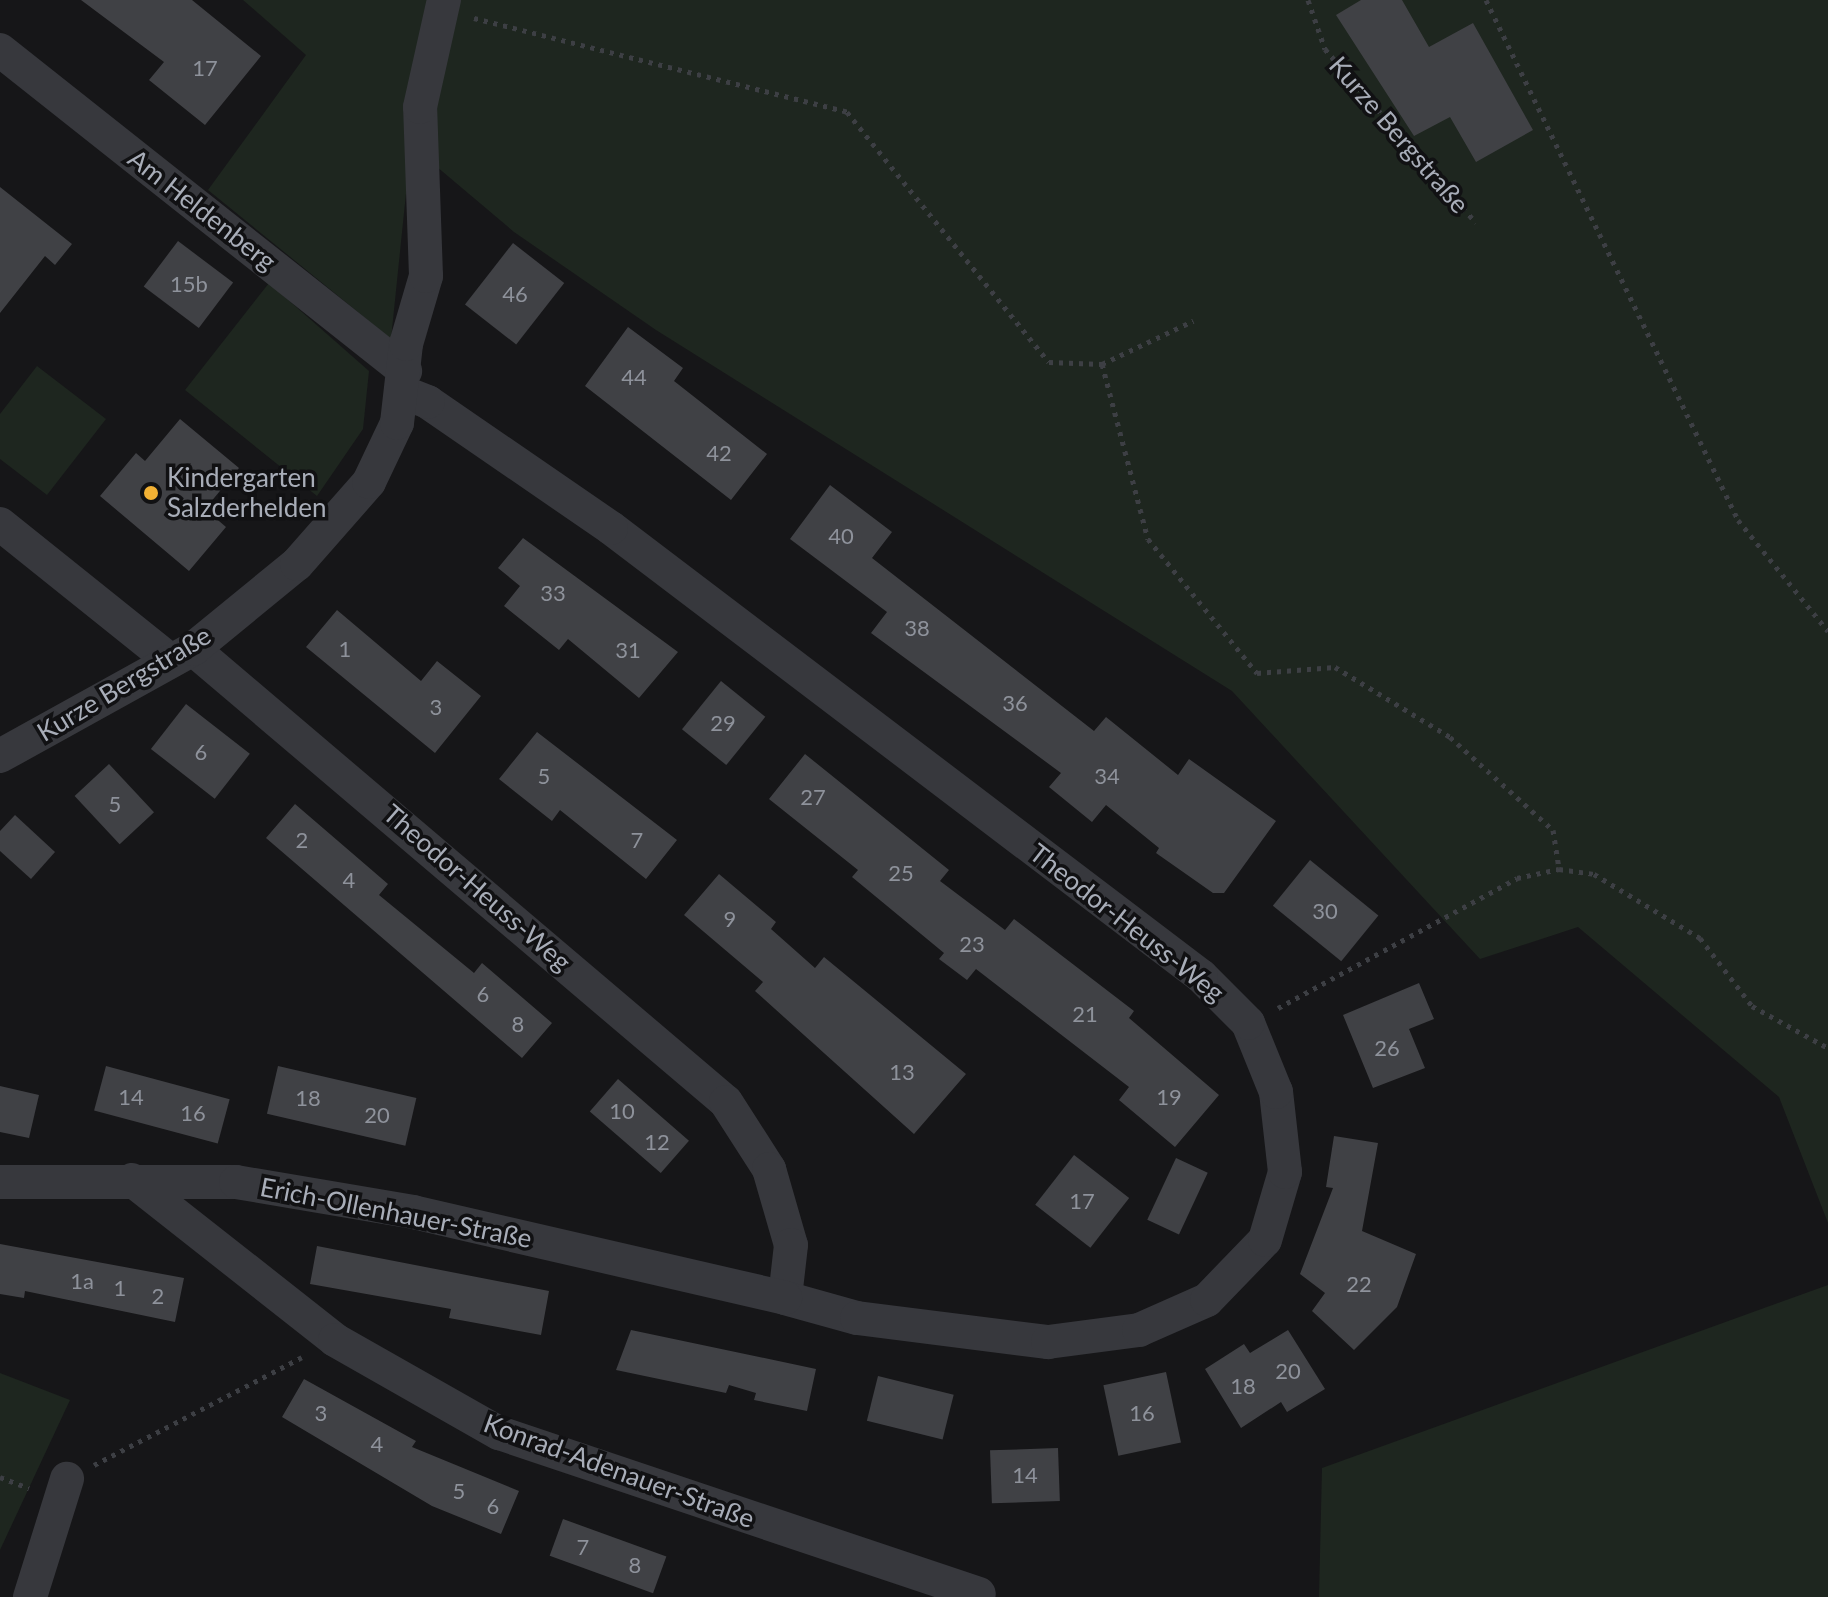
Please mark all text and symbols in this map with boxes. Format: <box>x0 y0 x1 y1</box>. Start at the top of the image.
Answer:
street label: Kurze Bergstraße <box>1323 50 1475 220</box>
house number: 17 <box>192 55 218 81</box>
street label: Am Heldenberg <box>122 143 282 277</box>
house number: 15b <box>170 271 208 297</box>
house number: 46 <box>502 281 528 307</box>
house number: 44 <box>621 364 647 390</box>
house number: 42 <box>706 440 732 466</box>
place label: Kindergarten Salzderhelden <box>167 462 326 524</box>
marker: Kindergarten Salzderhelden <box>142 484 160 502</box>
house number: 40 <box>828 523 854 549</box>
house number: 33 <box>540 580 566 606</box>
house number: 38 <box>904 615 930 641</box>
street label: Kurze Bergstraße <box>32 620 216 748</box>
house number: 1 <box>339 636 351 662</box>
house number: 31 <box>615 637 641 663</box>
house number: 36 <box>1002 690 1028 716</box>
house number: 3 <box>430 694 442 720</box>
house number: 29 <box>710 710 736 736</box>
house number: 6 <box>195 739 207 765</box>
house number: 5 <box>538 763 550 789</box>
house number: 34 <box>1094 763 1120 789</box>
house number: 27 <box>800 784 826 810</box>
house number: 5 <box>109 791 121 817</box>
street label: Theodor-Heuss-Weg <box>377 798 577 978</box>
house number: 2 <box>296 827 308 853</box>
house number: 7 <box>631 827 643 853</box>
street label: Theodor-Heuss-Weg <box>1024 837 1230 1009</box>
house number: 25 <box>888 860 914 886</box>
house number: 4 <box>343 867 355 893</box>
house number: 30 <box>1312 898 1338 924</box>
house number: 9 <box>724 906 736 932</box>
house number: 23 <box>959 931 985 957</box>
house number: 6 <box>477 981 489 1007</box>
house number: 21 <box>1072 1001 1098 1027</box>
house number: 8 <box>512 1011 524 1037</box>
house number: 26 <box>1374 1035 1400 1061</box>
house number: 13 <box>889 1059 915 1085</box>
house number: 14 <box>118 1084 144 1110</box>
house number: 19 <box>1156 1084 1182 1110</box>
house number: 18 <box>295 1085 321 1111</box>
house number: 10 <box>609 1098 635 1124</box>
house number: 16 <box>180 1100 206 1126</box>
house number: 20 <box>364 1102 390 1128</box>
house number: 12 <box>644 1129 670 1155</box>
street label: Erich-Ollenhauer-Straße <box>258 1171 534 1255</box>
house number: 17 <box>1069 1188 1095 1214</box>
house number: 1a <box>70 1268 94 1294</box>
house number: 22 <box>1346 1271 1372 1297</box>
house number: 1 <box>114 1275 126 1301</box>
house number: 2 <box>152 1283 164 1309</box>
house number: 20 <box>1275 1358 1301 1384</box>
house number: 18 <box>1230 1373 1256 1399</box>
house number: 3 <box>315 1400 327 1426</box>
house number: 16 <box>1129 1400 1155 1426</box>
street label: Konrad-Adenauer-Straße <box>479 1408 759 1534</box>
house number: 4 <box>371 1431 383 1457</box>
house number: 14 <box>1012 1462 1038 1488</box>
house number: 5 <box>453 1478 465 1504</box>
house number: 6 <box>487 1493 499 1519</box>
house number: 7 <box>577 1534 589 1560</box>
house number: 8 <box>629 1552 641 1578</box>

